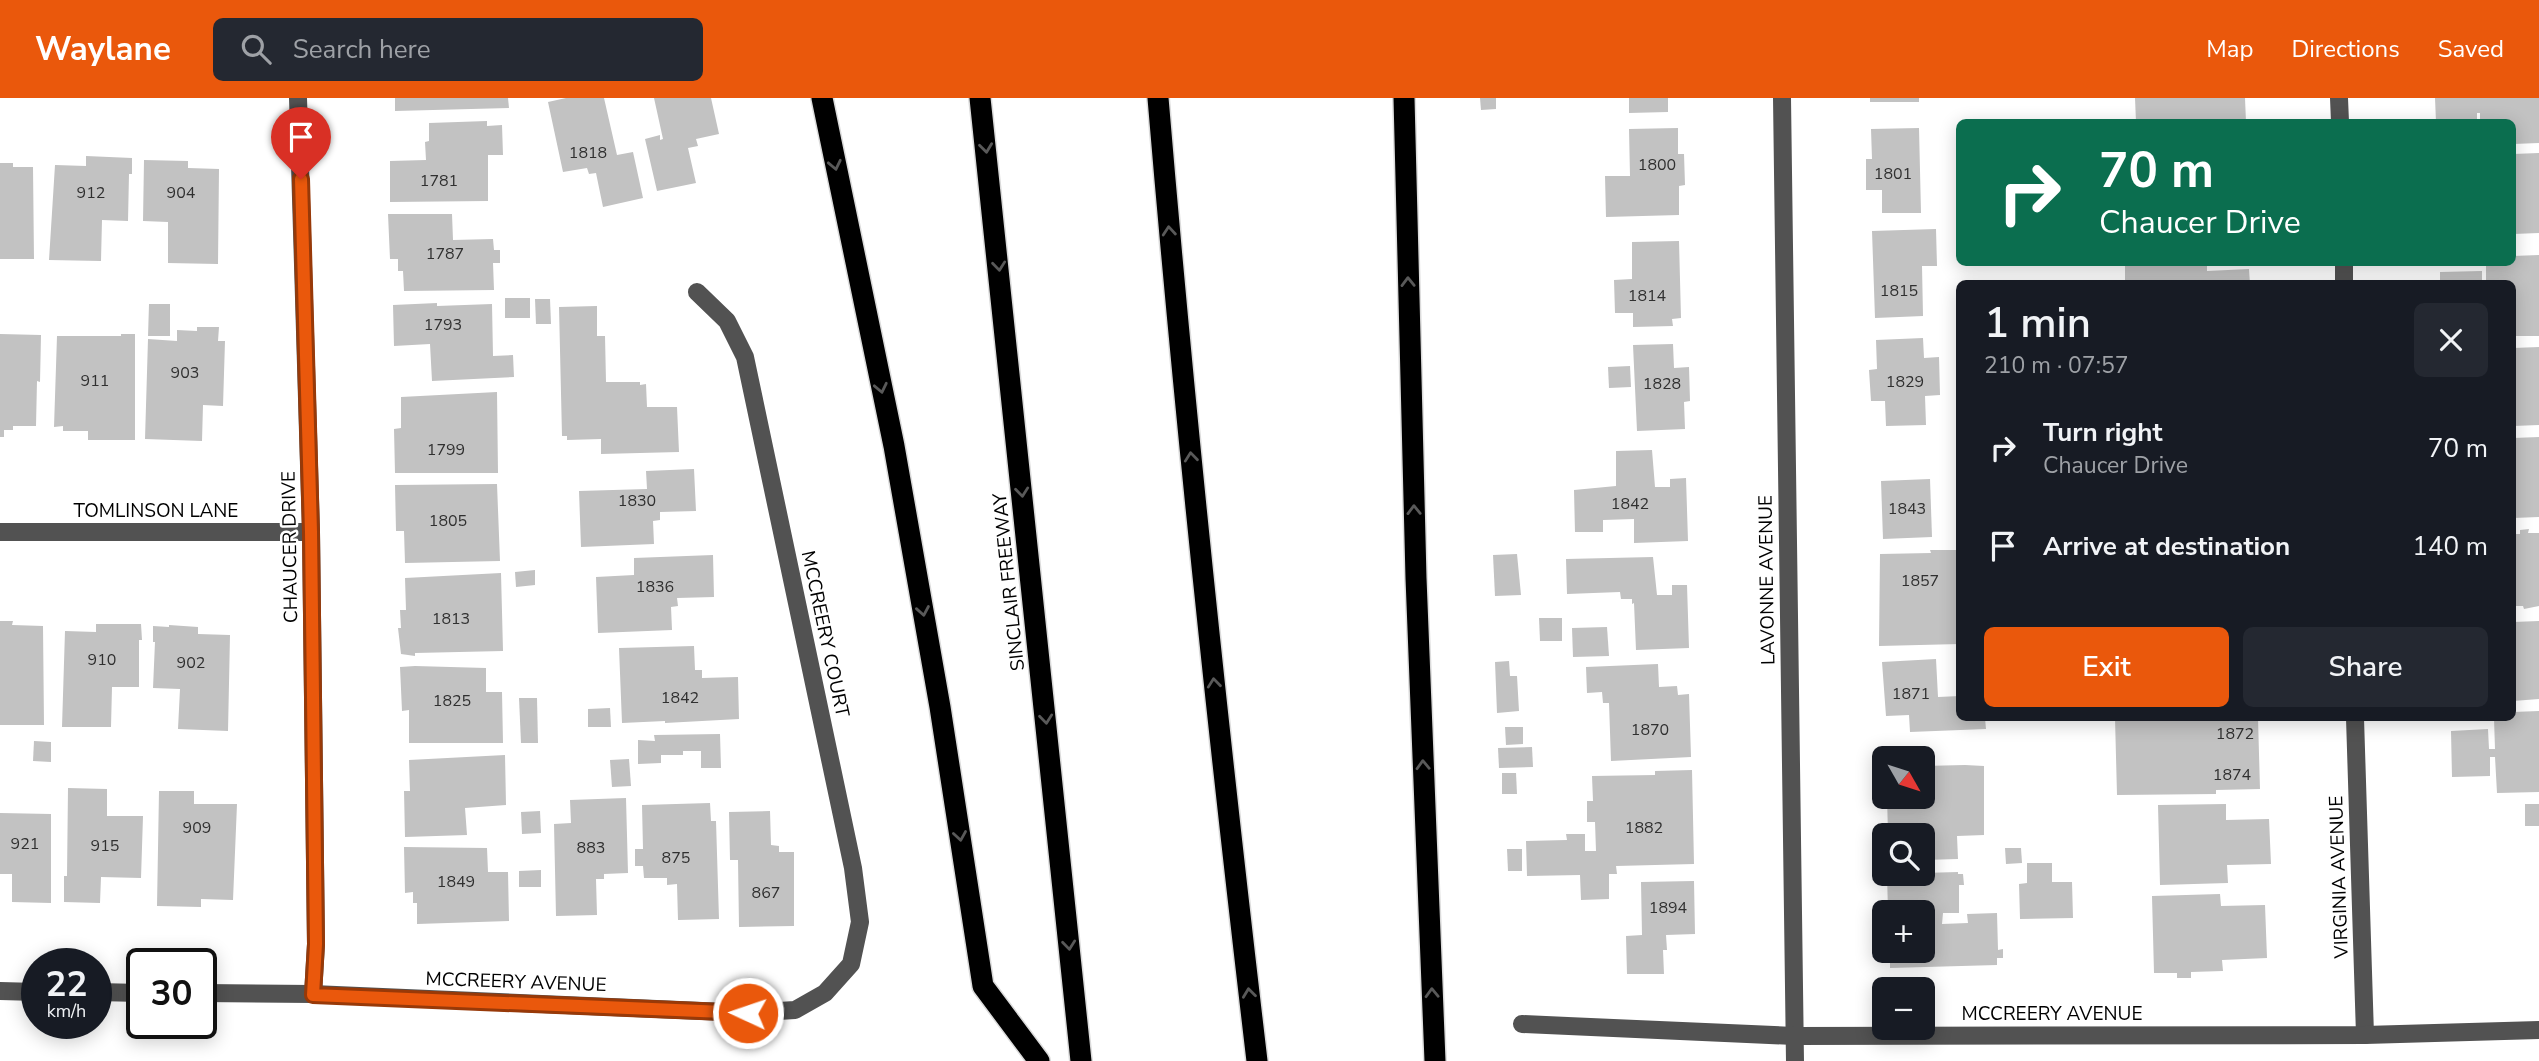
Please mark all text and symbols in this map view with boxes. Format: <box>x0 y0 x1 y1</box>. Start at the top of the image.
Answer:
search box <box>213 18 703 81</box>
text: Waylane <box>35 27 171 72</box>
icon: search <box>237 30 275 68</box>
text: Search here <box>293 32 431 67</box>
text: Map <box>2206 33 2253 65</box>
text: Directions <box>2291 33 2400 65</box>
text: Saved <box>2438 33 2504 65</box>
pin <box>271 107 331 179</box>
icon: arrive <box>282 118 320 156</box>
text: 70 m <box>2099 137 2214 204</box>
house number: 1818 <box>569 142 607 164</box>
one-way arrow <box>979 142 994 154</box>
icon: right <box>1984 147 2075 238</box>
house number: 1800 <box>1638 154 1676 176</box>
one-way arrow <box>827 159 842 171</box>
house number: 1801 <box>1874 163 1912 185</box>
house number: 1781 <box>420 170 458 192</box>
house number: 912 <box>77 182 105 204</box>
house number: 904 <box>167 182 196 204</box>
text: Chaucer Drive <box>2099 201 2301 244</box>
one-way arrow <box>1162 225 1177 236</box>
house number: 1787 <box>426 243 464 265</box>
one-way arrow <box>991 261 1006 272</box>
one-way arrow <box>1400 276 1416 287</box>
house number: 1815 <box>1880 280 1918 302</box>
house number: 1814 <box>1628 285 1667 307</box>
text: 1 min <box>1984 295 2091 352</box>
button: close <box>2414 303 2488 377</box>
house number: 1793 <box>424 314 462 336</box>
text: 210 m · 07:57 <box>1984 350 2129 381</box>
house number: 903 <box>171 362 199 384</box>
house number: 911 <box>81 370 109 392</box>
house number: 1829 <box>1886 371 1924 393</box>
house number: 1828 <box>1643 373 1681 395</box>
one-way arrow <box>873 382 888 394</box>
text: Turn right <box>2043 415 2162 450</box>
icon: right <box>1984 429 2022 467</box>
text: 70 m <box>2428 431 2488 466</box>
house number: 1799 <box>427 439 465 461</box>
text: Chaucer Drive <box>2043 450 2188 481</box>
one-way arrow <box>1184 451 1199 462</box>
street label: CHAUCER DRIVE <box>276 471 304 623</box>
one-way arrow <box>1015 486 1030 498</box>
house number: 1830 <box>618 490 656 512</box>
street label: SINCLAIR FREEWAY <box>987 491 1031 672</box>
house number: 1842 <box>1611 493 1649 515</box>
street label: LAVONNE AVENUE <box>1753 495 1781 665</box>
street label: TOMLINSON LANE <box>74 498 238 524</box>
house number: 1843 <box>1888 498 1926 520</box>
one-way arrow <box>1406 504 1422 514</box>
house number: 1805 <box>429 510 467 532</box>
icon: arrive <box>1984 527 2022 565</box>
text: Arrive at destination <box>2043 529 2290 564</box>
text: 140 m <box>2412 529 2488 564</box>
street label: MCCREERY COURT <box>795 548 855 720</box>
house number: 1857 <box>1901 570 1939 592</box>
house number: 1836 <box>636 576 674 598</box>
one-way arrow <box>915 605 930 617</box>
house number: 1813 <box>432 608 470 630</box>
button: Exit <box>1984 627 2229 707</box>
button: Share <box>2243 627 2488 707</box>
house number: 910 <box>88 649 116 671</box>
house number: 902 <box>177 652 205 674</box>
one-way arrow <box>1206 678 1221 689</box>
house number: 1871 <box>1892 683 1930 705</box>
house number: 1842 <box>661 687 699 709</box>
house number: 1825 <box>433 690 471 712</box>
one-way arrow <box>1038 713 1053 724</box>
house number: 1870 <box>1631 719 1669 741</box>
house number: 1872 <box>2216 723 2254 745</box>
north arrow <box>1872 746 1936 808</box>
map controls <box>1872 746 1935 1040</box>
one-way arrow <box>1416 760 1431 771</box>
house number: 1874 <box>2213 764 2252 786</box>
street label: VIRGINIA AVENUE <box>2323 795 2355 960</box>
house number: 909 <box>183 817 211 839</box>
house number: 1882 <box>1625 817 1663 839</box>
button: search <box>1872 823 1935 886</box>
one-way arrow <box>952 830 967 842</box>
house number: 921 <box>11 833 39 855</box>
house number: 915 <box>91 835 119 857</box>
house number: 883 <box>577 837 605 859</box>
house number: 875 <box>662 847 690 869</box>
house number: 1849 <box>437 871 475 893</box>
house number: 867 <box>752 882 780 904</box>
house number: 1894 <box>1649 897 1688 919</box>
button: + <box>1872 900 1935 963</box>
one-way arrow <box>1062 939 1077 951</box>
speed limit sign: 30 <box>126 948 217 1039</box>
text: 22 <box>45 961 88 1008</box>
street label: MCCREERY AVENUE <box>425 966 607 998</box>
position arrow <box>711 976 785 1050</box>
button: − <box>1872 977 1935 1040</box>
one-way arrow <box>1242 987 1257 998</box>
one-way arrow <box>1425 987 1440 998</box>
text: km/h <box>47 999 86 1023</box>
street label: MCCREERY AVENUE <box>1961 1001 2143 1027</box>

